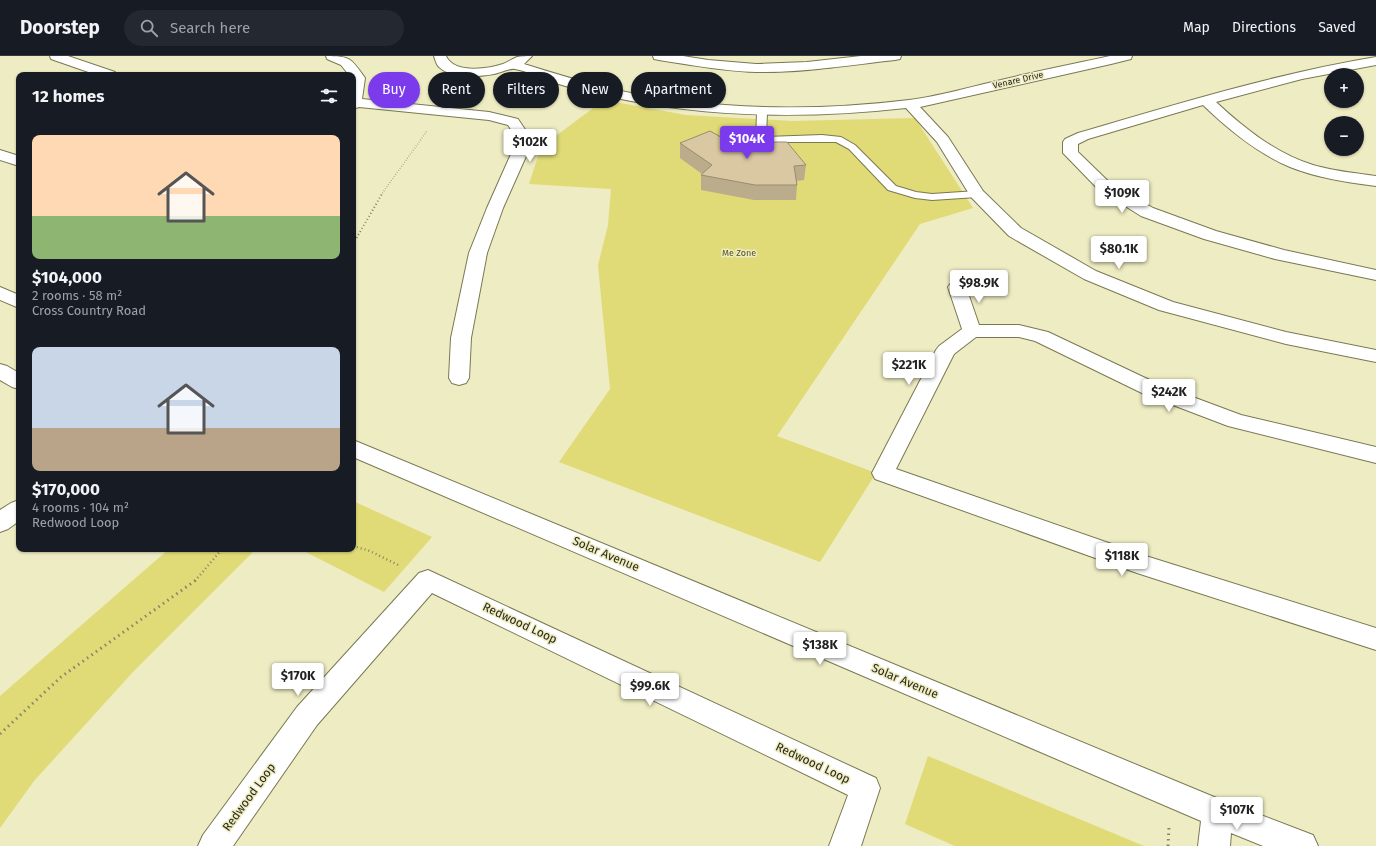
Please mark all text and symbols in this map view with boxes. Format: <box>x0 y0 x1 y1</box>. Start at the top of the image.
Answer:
search box <box>124 10 404 46</box>
text: Doorstep <box>20 16 100 39</box>
icon: search <box>138 17 160 39</box>
text: Search here <box>170 19 250 37</box>
text: Map <box>1183 19 1210 36</box>
text: Directions <box>1232 19 1296 36</box>
text: Saved <box>1318 19 1356 36</box>
map controls <box>1324 68 1364 156</box>
button: + <box>1324 68 1364 108</box>
street label: Venare Drive <box>992 69 1044 91</box>
chip: Buy <box>368 72 420 108</box>
chip: Rent <box>428 72 485 108</box>
chip: Filters <box>493 72 559 108</box>
chip: New <box>567 72 623 108</box>
chip: Apartment <box>631 72 726 108</box>
icon: filters <box>318 85 340 107</box>
text: 12 homes <box>32 86 104 107</box>
button: − <box>1324 116 1364 156</box>
pin: $104K <box>719 126 775 160</box>
pin: $102K <box>502 129 558 163</box>
text: $104K <box>729 131 765 146</box>
text: $102K <box>512 134 548 149</box>
icon: home <box>150 161 222 233</box>
pin: $109K <box>1094 180 1150 214</box>
text: $109K <box>1104 185 1140 200</box>
pin: $80.1K <box>1086 236 1152 270</box>
text: $80.1K <box>1100 241 1138 256</box>
park label: Me Zone <box>722 248 756 258</box>
text: $104,000 <box>32 267 102 288</box>
pin: $98.9K <box>946 270 1012 304</box>
text: $98.9K <box>959 275 999 290</box>
text: 2 rooms · 58 m² <box>32 288 122 303</box>
text: Cross Country Road <box>32 303 146 318</box>
pin: $221K <box>881 352 937 386</box>
text: $221K <box>892 357 926 372</box>
icon: home <box>150 373 222 445</box>
pin: $242K <box>1141 379 1197 413</box>
text: $242K <box>1151 384 1187 399</box>
text: $170,000 <box>32 479 100 500</box>
text: 4 rooms · 104 m² <box>32 500 129 515</box>
text: Redwood Loop <box>32 515 119 530</box>
street label: Solar Avenue <box>571 534 641 574</box>
pin: $118K <box>1094 543 1150 577</box>
text: $118K <box>1105 548 1139 563</box>
street label: Redwood Loop <box>481 600 559 646</box>
pin: $138K <box>792 632 848 666</box>
text: $138K <box>802 637 838 652</box>
street label: Solar Avenue <box>870 661 940 701</box>
pin: $170K <box>270 663 326 697</box>
text: $170K <box>281 668 315 683</box>
pin: $99.6K <box>617 673 683 707</box>
text: $99.6K <box>630 678 670 693</box>
street label: Redwood Loop <box>774 740 852 786</box>
street label: Redwood Loop <box>220 760 278 834</box>
pin: $107K <box>1209 797 1265 831</box>
text: $107K <box>1220 802 1254 817</box>

